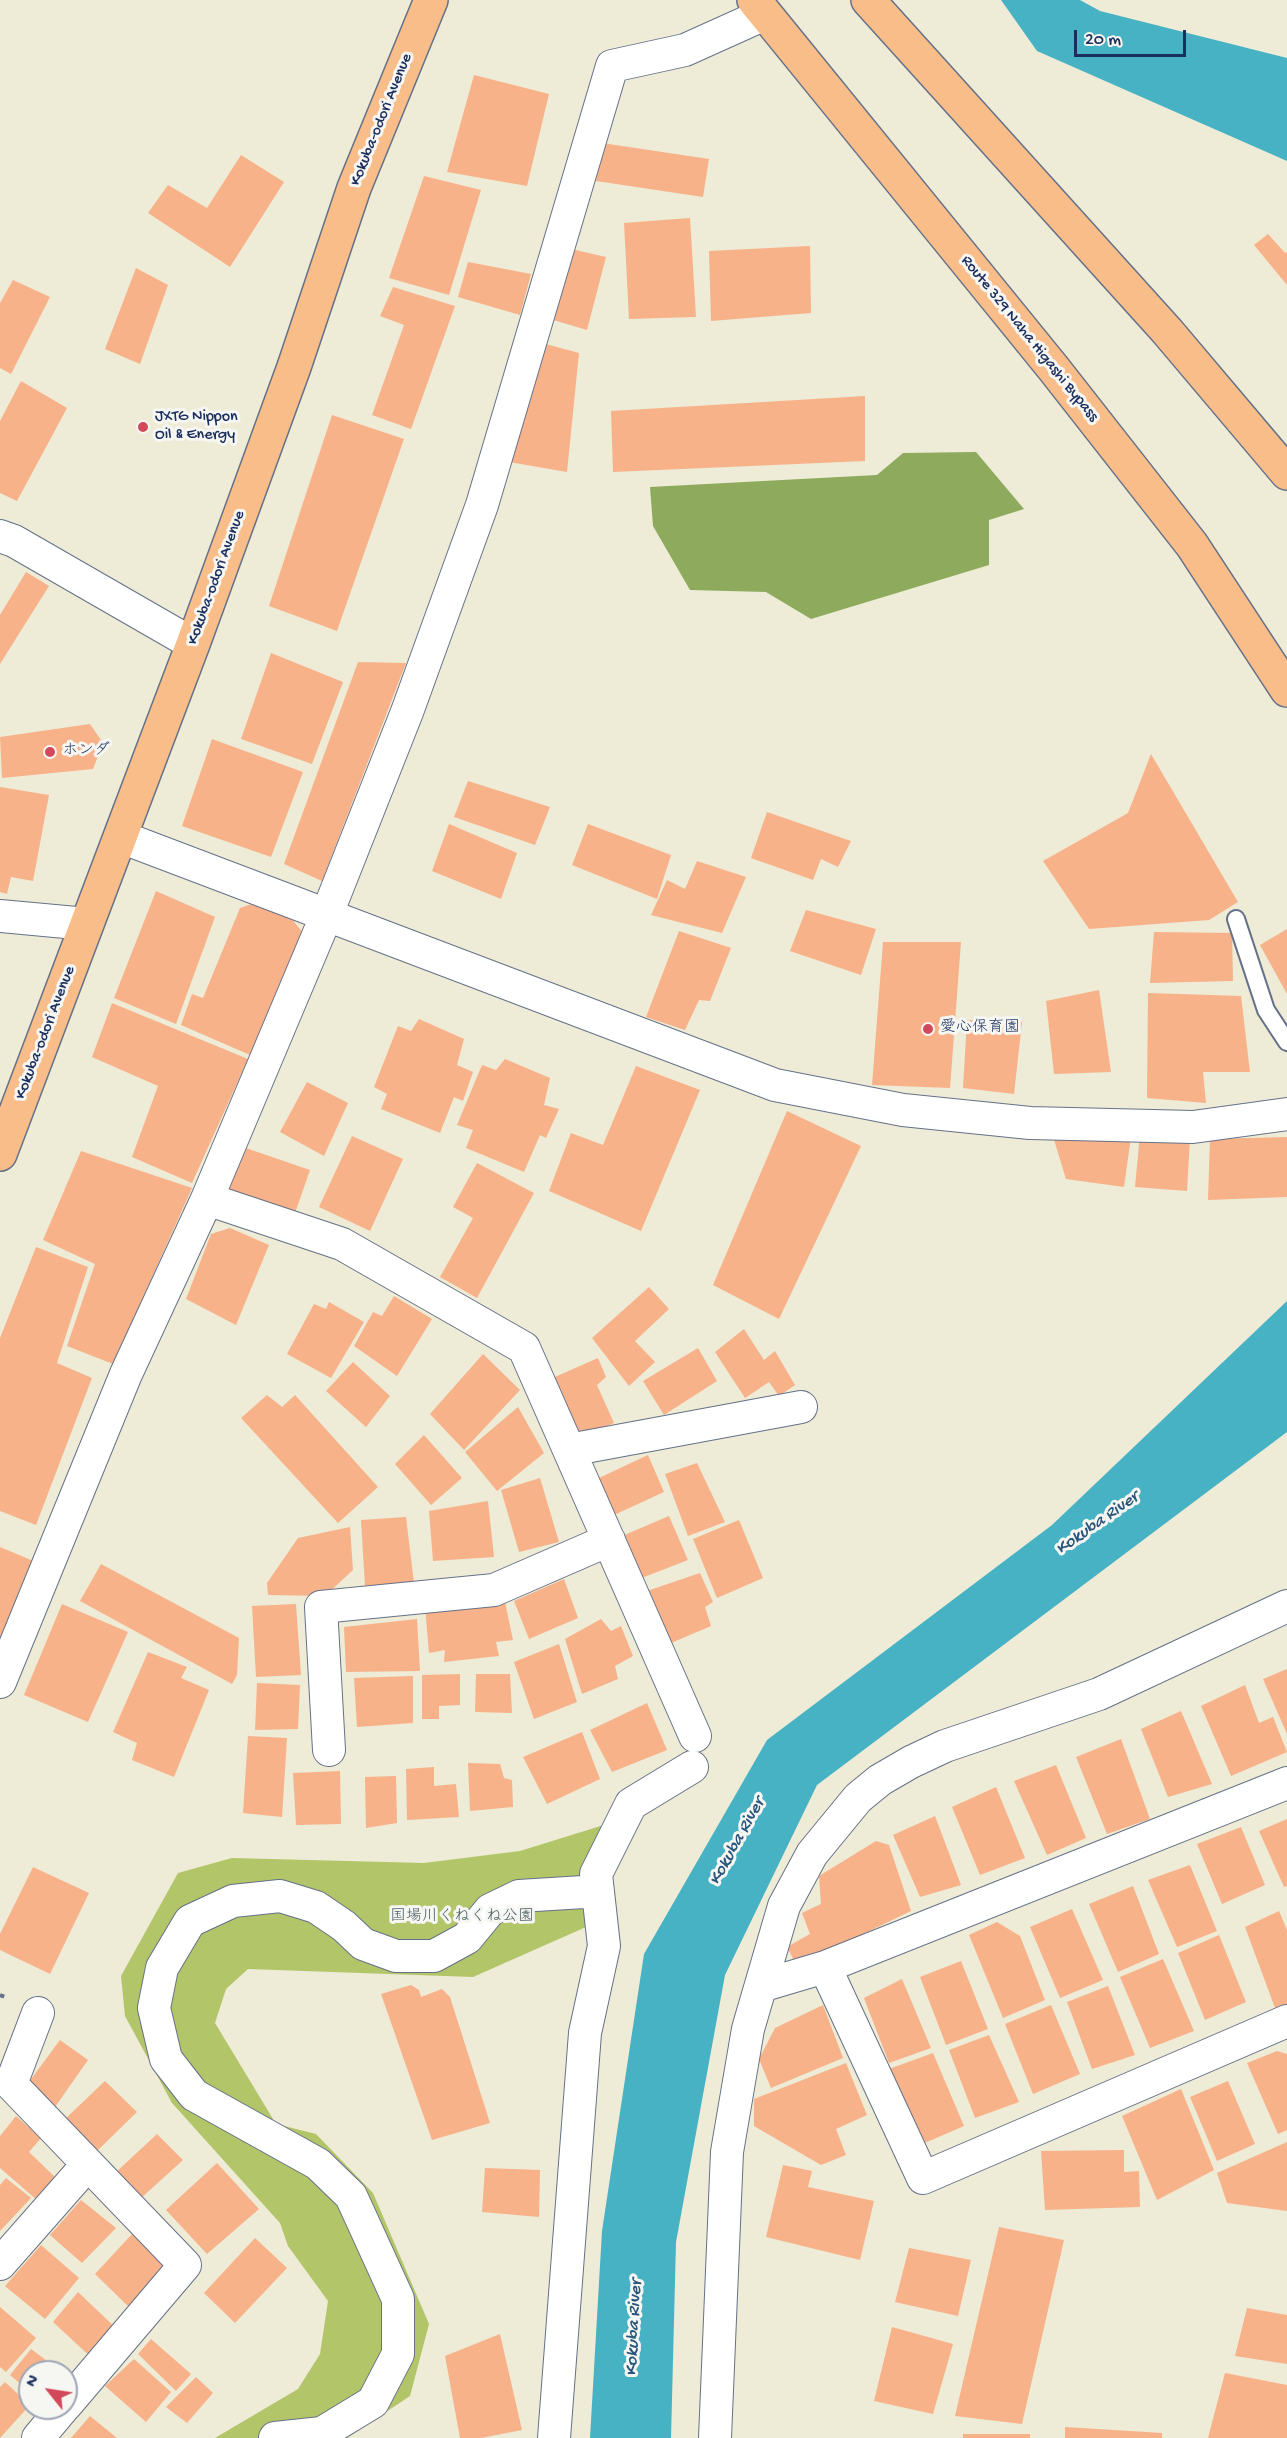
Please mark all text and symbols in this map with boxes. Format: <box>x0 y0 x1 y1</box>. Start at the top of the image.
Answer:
scale bar <box>1077 18 1190 56</box>
text: 20 m <box>1085 30 1121 51</box>
street label: Kokuba-odori Avenue <box>347 51 417 189</box>
street label: Route 329 Naha Higashi Bypass <box>956 252 1102 426</box>
place label: JXTG Nippon Oil & Energy <box>155 408 238 446</box>
marker: JXTG Nippon Oil & Energy <box>136 420 150 434</box>
street label: Kokuba-odori Avenue <box>184 508 250 648</box>
place label: ホンダ <box>62 742 110 762</box>
marker: ホンダ <box>43 745 57 759</box>
street label: Kokuba-odori Avenue <box>12 964 80 1102</box>
place label: 愛心保育園 <box>940 1019 1020 1039</box>
marker: 愛心保育園 <box>921 1022 935 1036</box>
water label: Kokuba River <box>1052 1488 1144 1560</box>
water label: Kokuba River <box>705 1795 771 1889</box>
park label: 国場川くねくね公園 <box>390 1908 534 1928</box>
water label: Kokuba River <box>622 2279 648 2377</box>
north arrow <box>18 2360 78 2420</box>
text: N <box>23 2372 45 2391</box>

